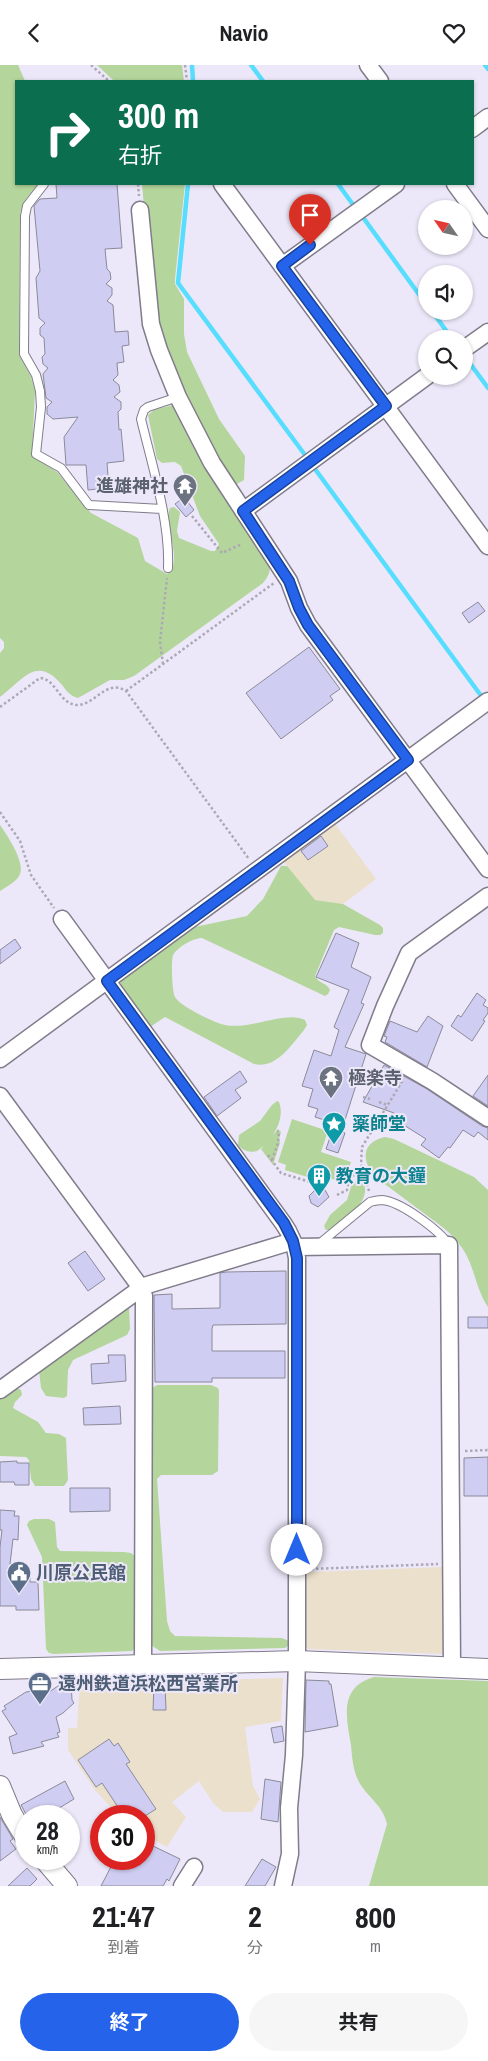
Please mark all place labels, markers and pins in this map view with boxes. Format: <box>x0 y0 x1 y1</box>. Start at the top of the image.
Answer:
pin <box>289 194 331 245</box>
place label: 進雄神社 <box>96 473 168 498</box>
temple icon: 進雄神社 <box>172 473 198 507</box>
temple icon: 極楽寺 <box>318 1065 344 1099</box>
place label: 極楽寺 <box>348 1065 402 1090</box>
place icon: 薬師堂 <box>321 1111 347 1145</box>
place label: 薬師堂 <box>352 1111 406 1136</box>
building icon: 教育の大鐘 <box>306 1163 332 1197</box>
place label: 教育の大鐘 <box>336 1163 426 1188</box>
public building icon: 川原公民館 <box>6 1560 32 1594</box>
place label: 川原公民館 <box>36 1560 126 1585</box>
office icon: 遠州鉄道浜松西営業所 <box>27 1671 53 1705</box>
place label: 遠州鉄道浜松西営業所 <box>58 1671 238 1696</box>

